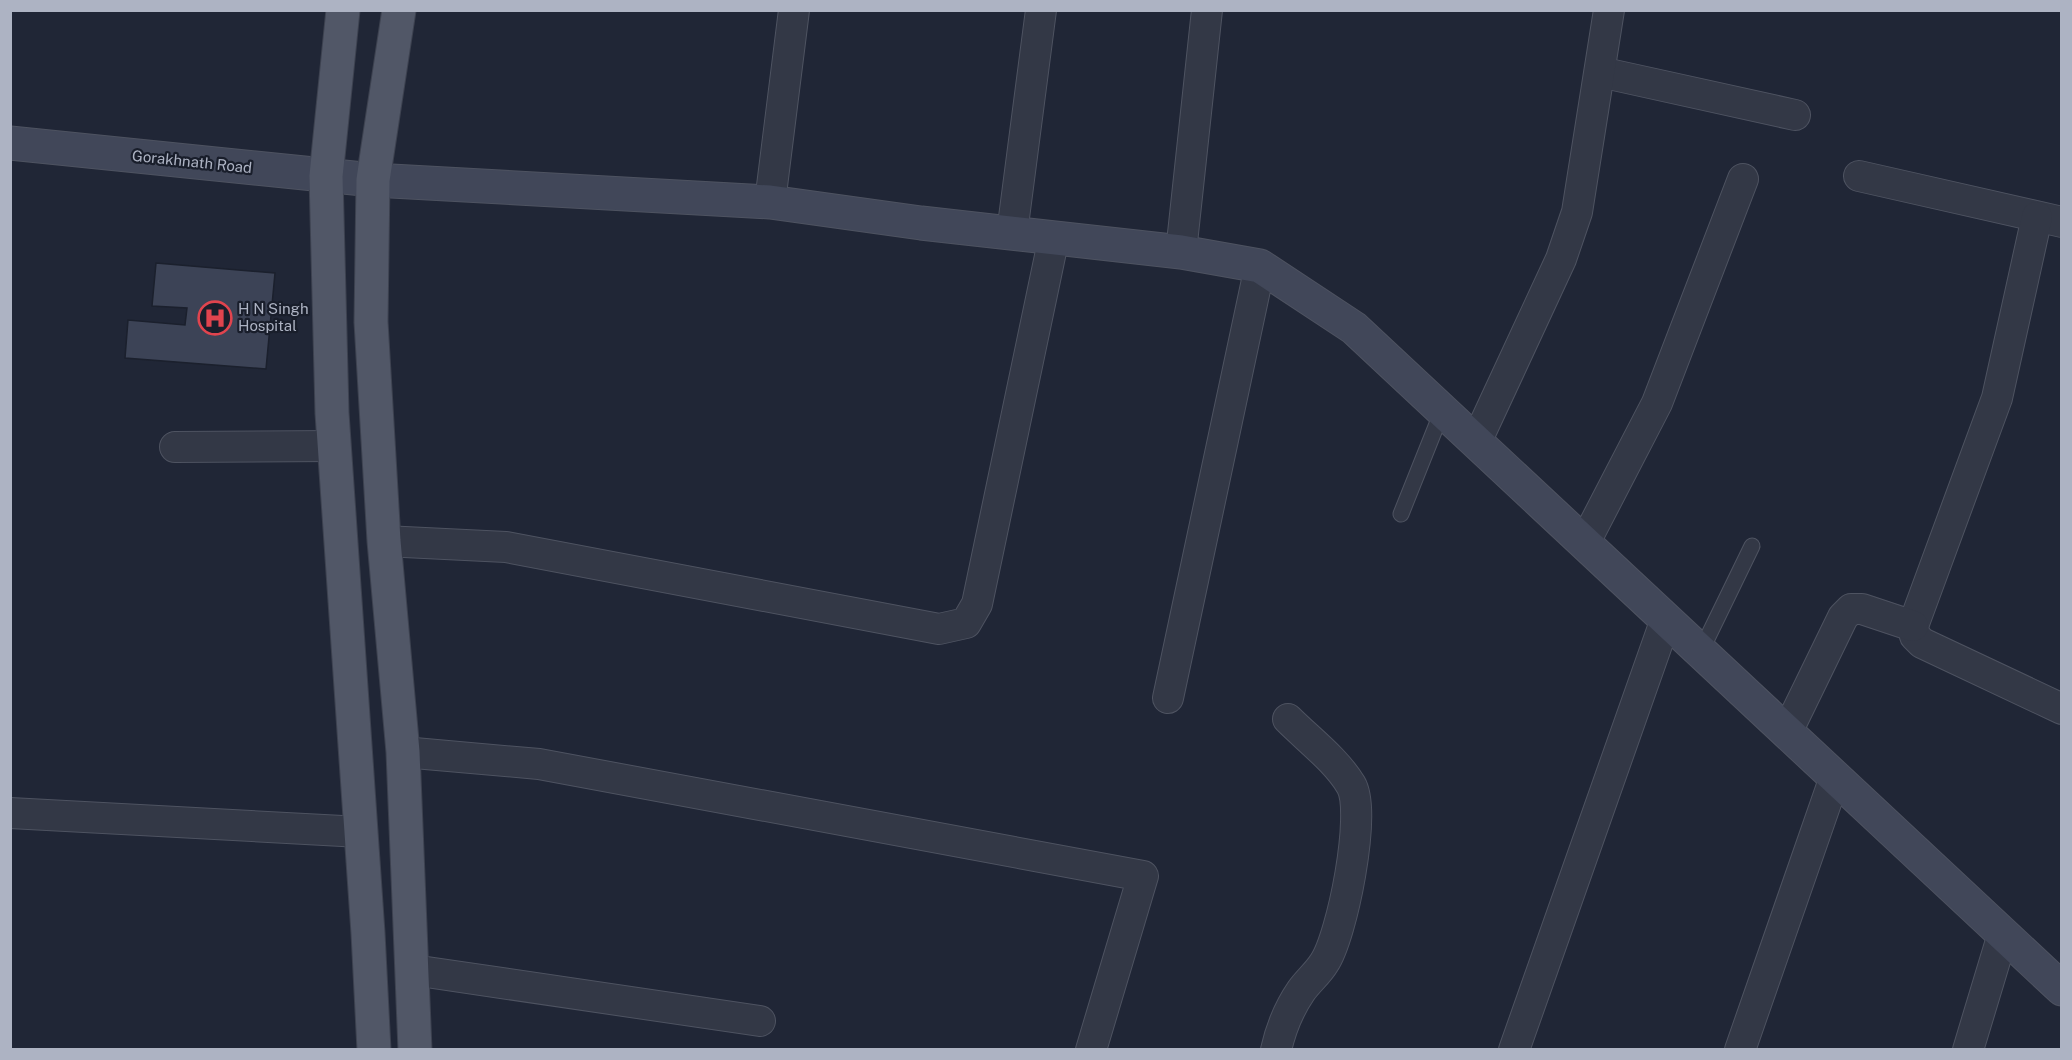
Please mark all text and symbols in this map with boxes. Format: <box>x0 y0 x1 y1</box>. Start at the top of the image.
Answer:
street label: Gorakhnath Road <box>131 147 253 176</box>
hospital icon: H N Singh Hospital <box>197 300 233 336</box>
place label: H N Singh Hospital <box>238 300 309 334</box>

